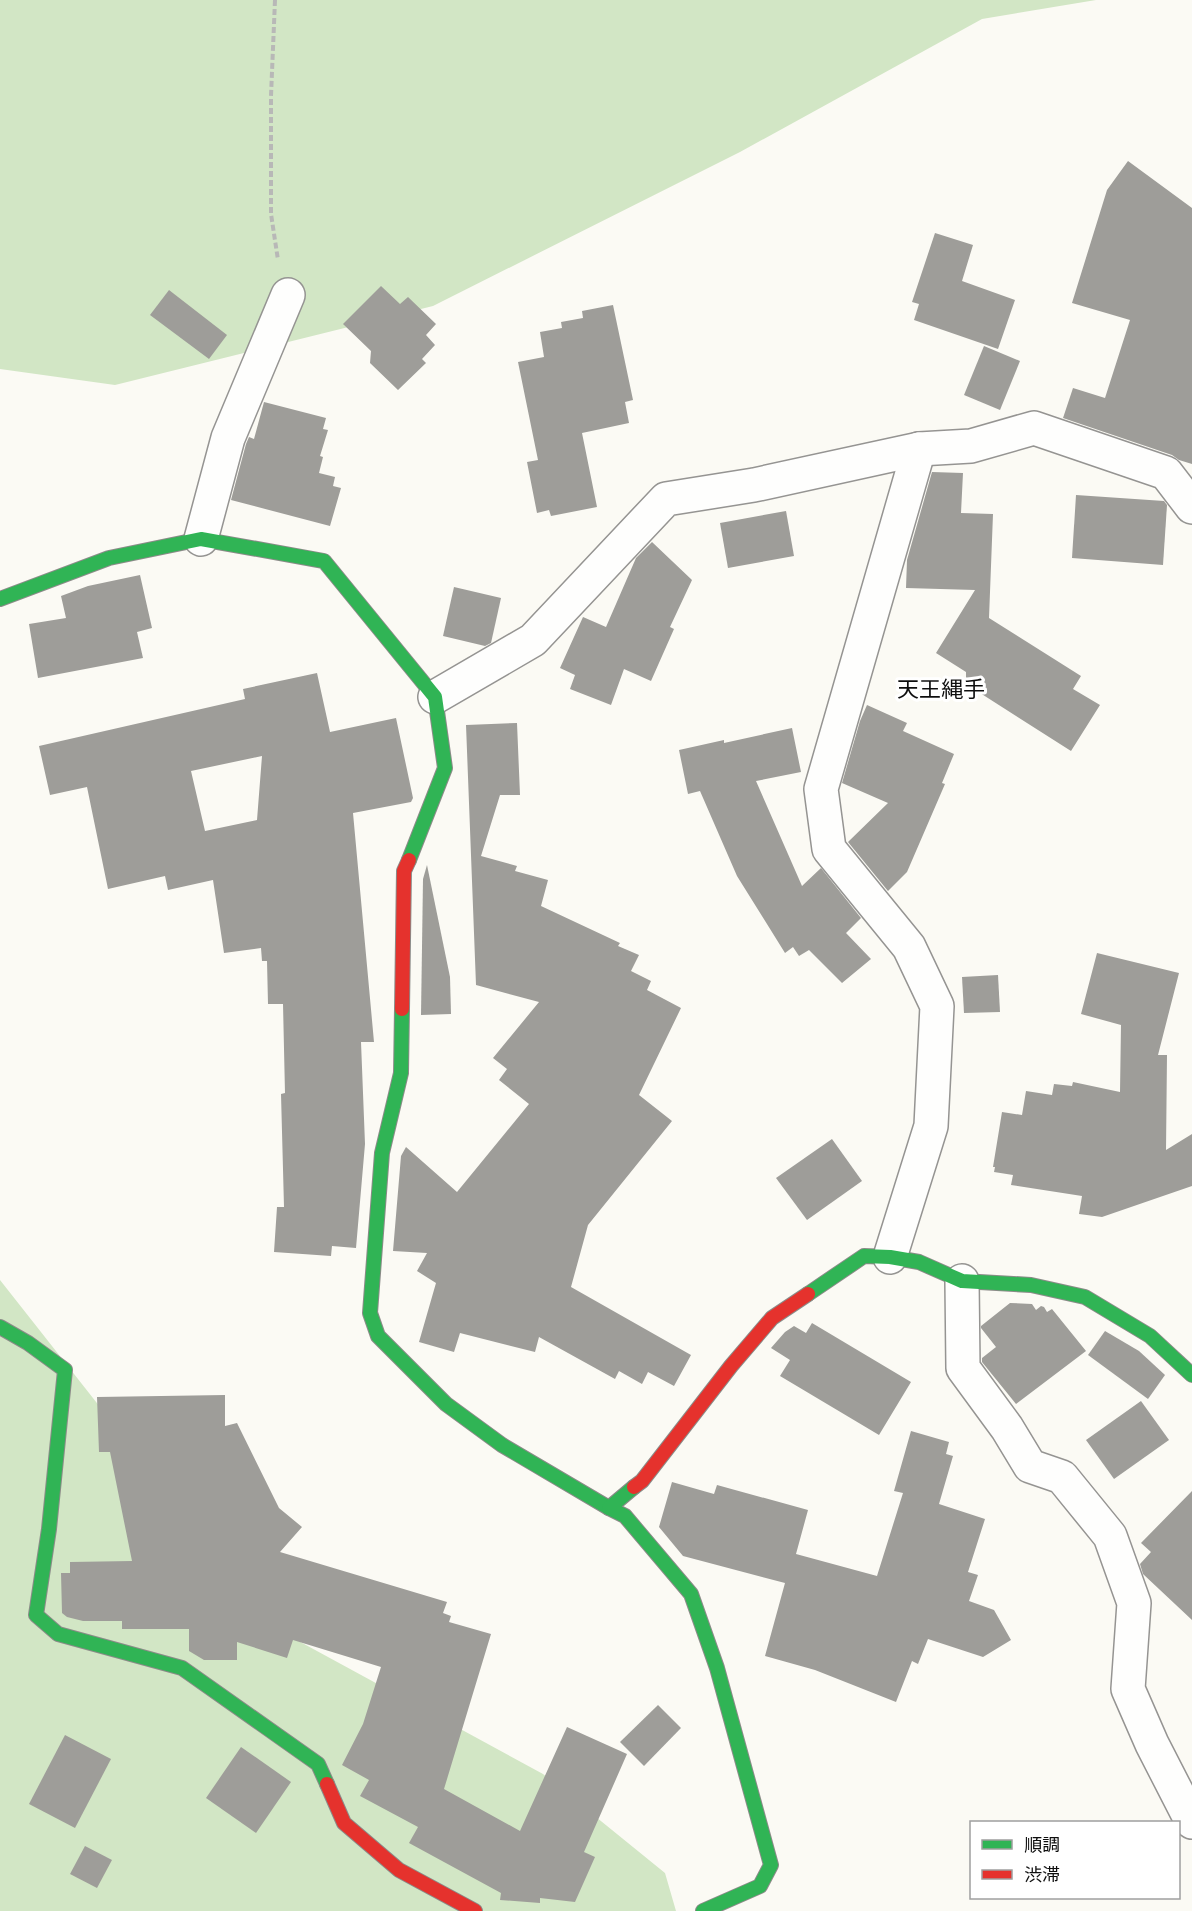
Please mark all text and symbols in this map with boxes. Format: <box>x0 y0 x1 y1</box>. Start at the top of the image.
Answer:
district label: 天王縄手 <box>897 673 985 703</box>
legend <box>970 1821 1180 1899</box>
text: 順調 <box>1024 1832 1060 1856</box>
text: 渋滞 <box>1024 1862 1060 1886</box>

